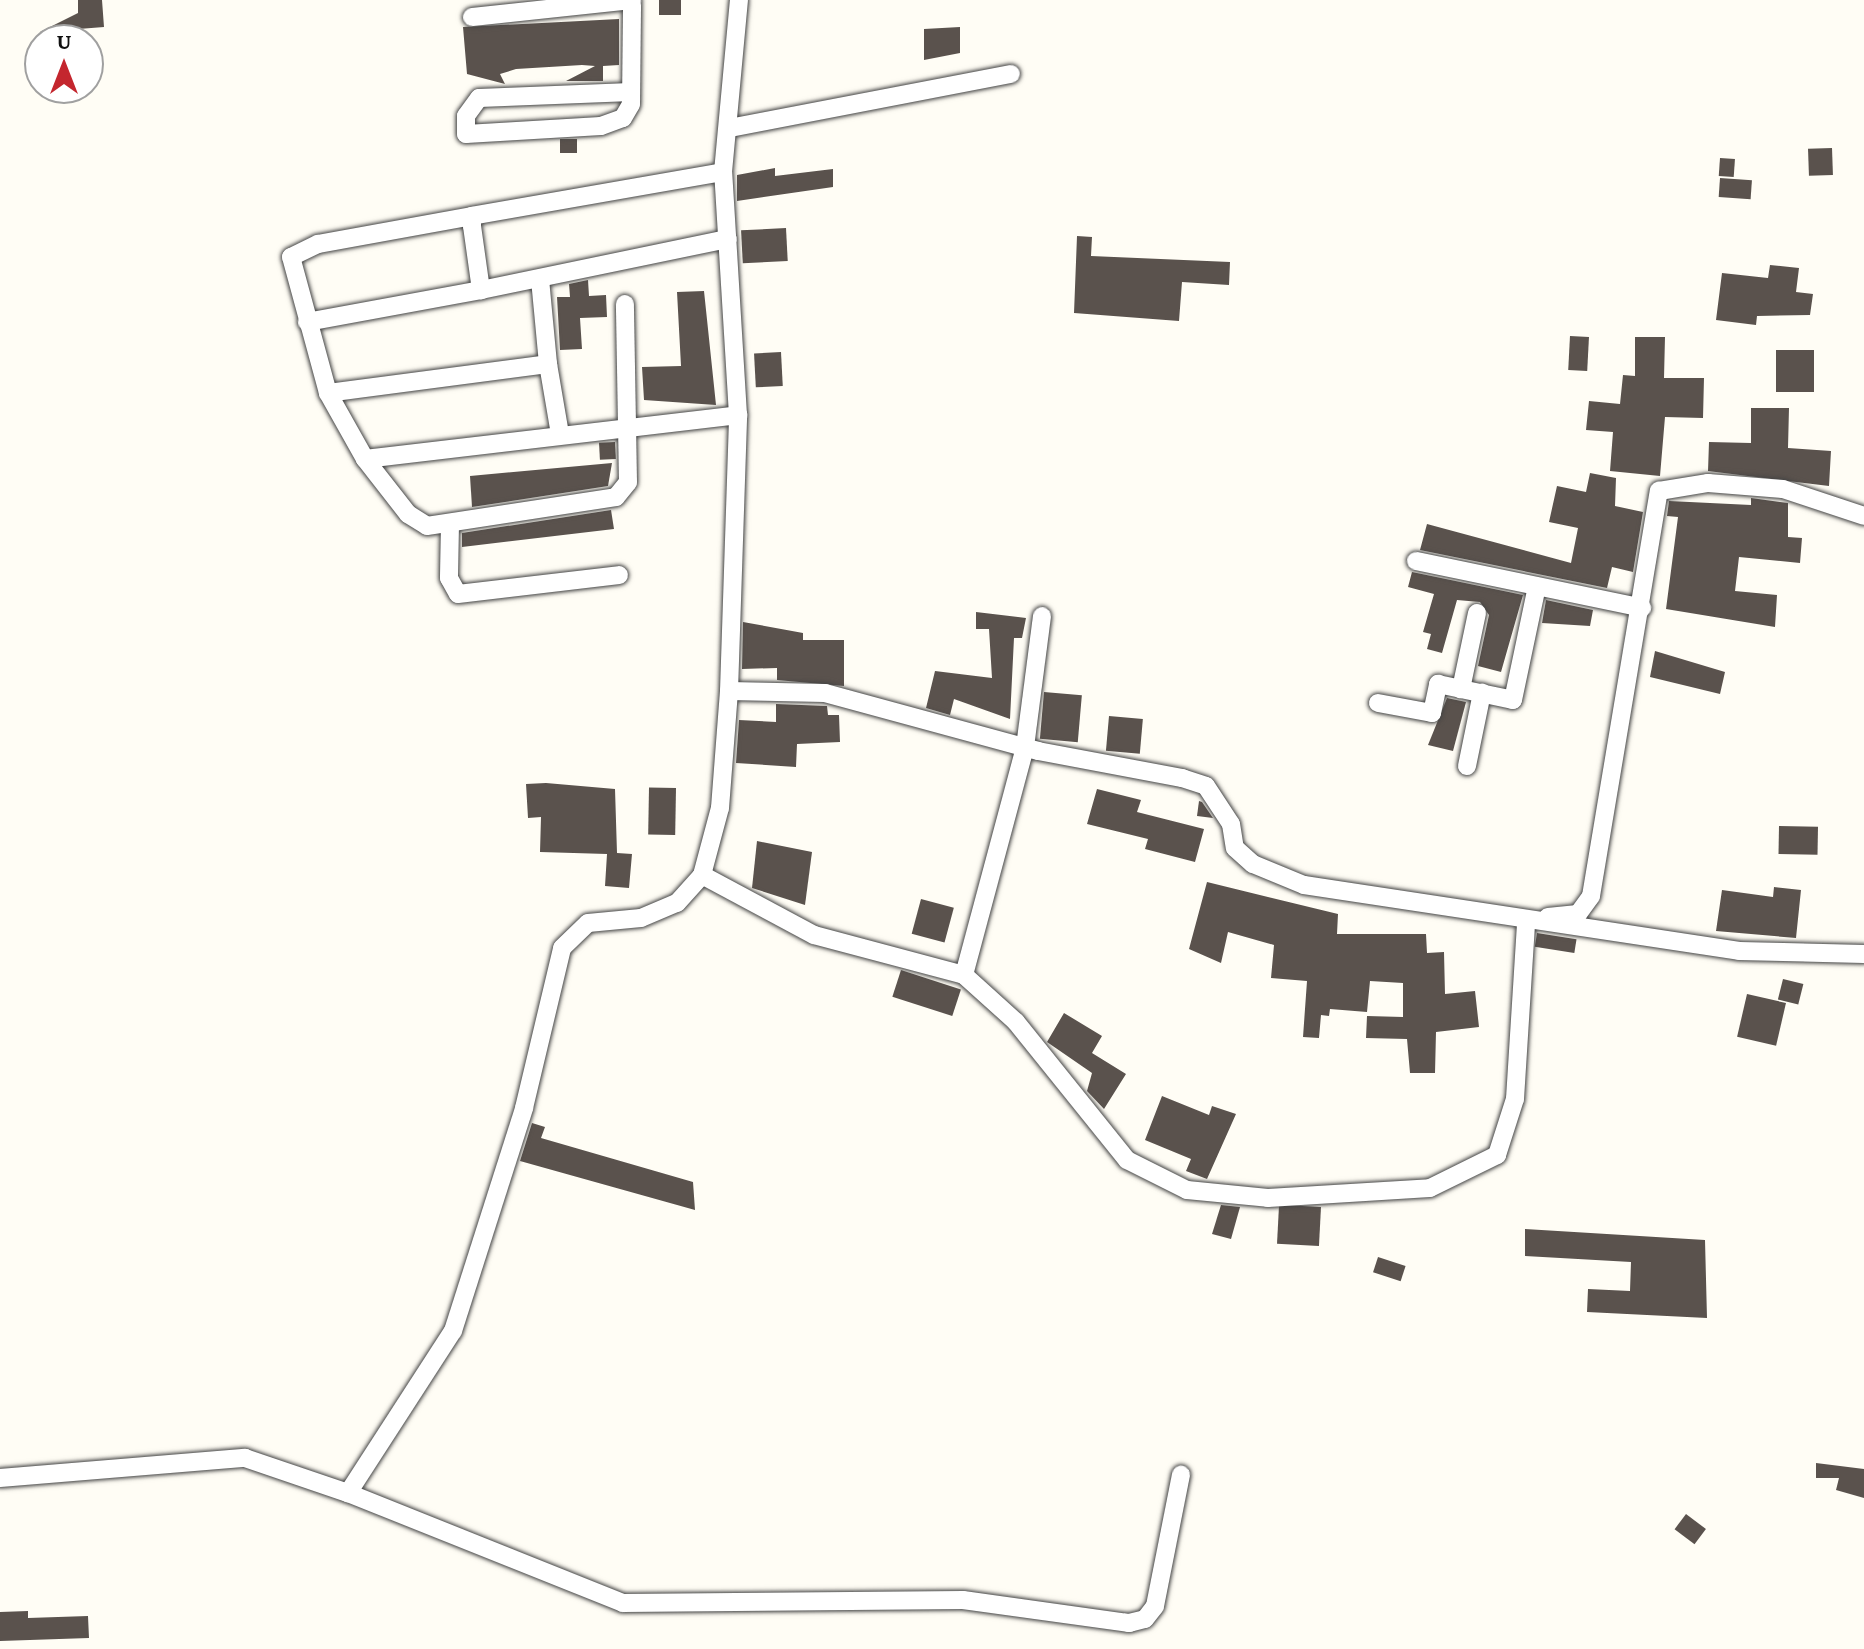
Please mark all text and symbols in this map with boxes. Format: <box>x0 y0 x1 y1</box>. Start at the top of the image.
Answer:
north arrow <box>24 24 104 104</box>
text: U <box>56 29 72 54</box>

